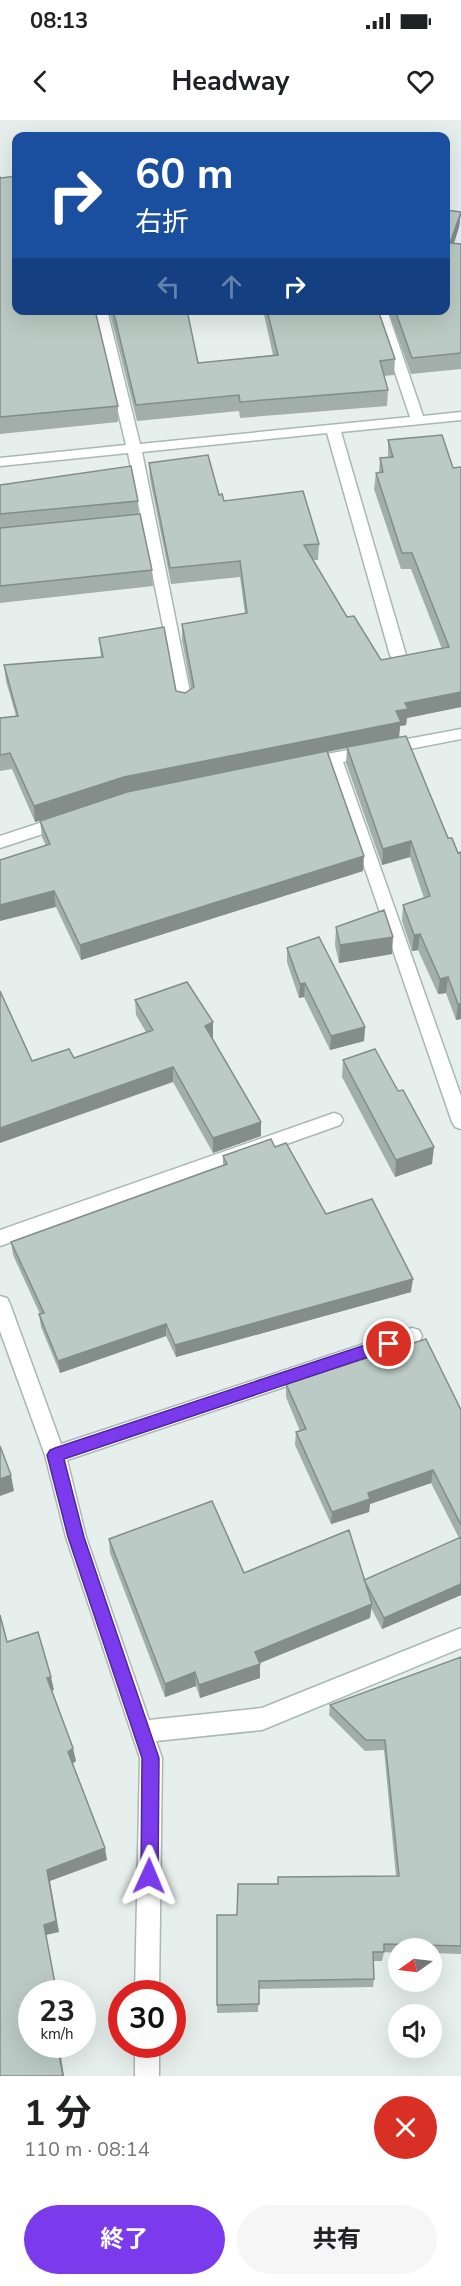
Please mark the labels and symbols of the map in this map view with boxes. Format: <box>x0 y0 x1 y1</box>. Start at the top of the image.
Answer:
pin <box>363 1318 414 1369</box>
position arrow <box>117 1844 181 1908</box>
north arrow <box>388 1938 442 1992</box>
speed limit sign: 30 <box>108 1980 186 2058</box>

